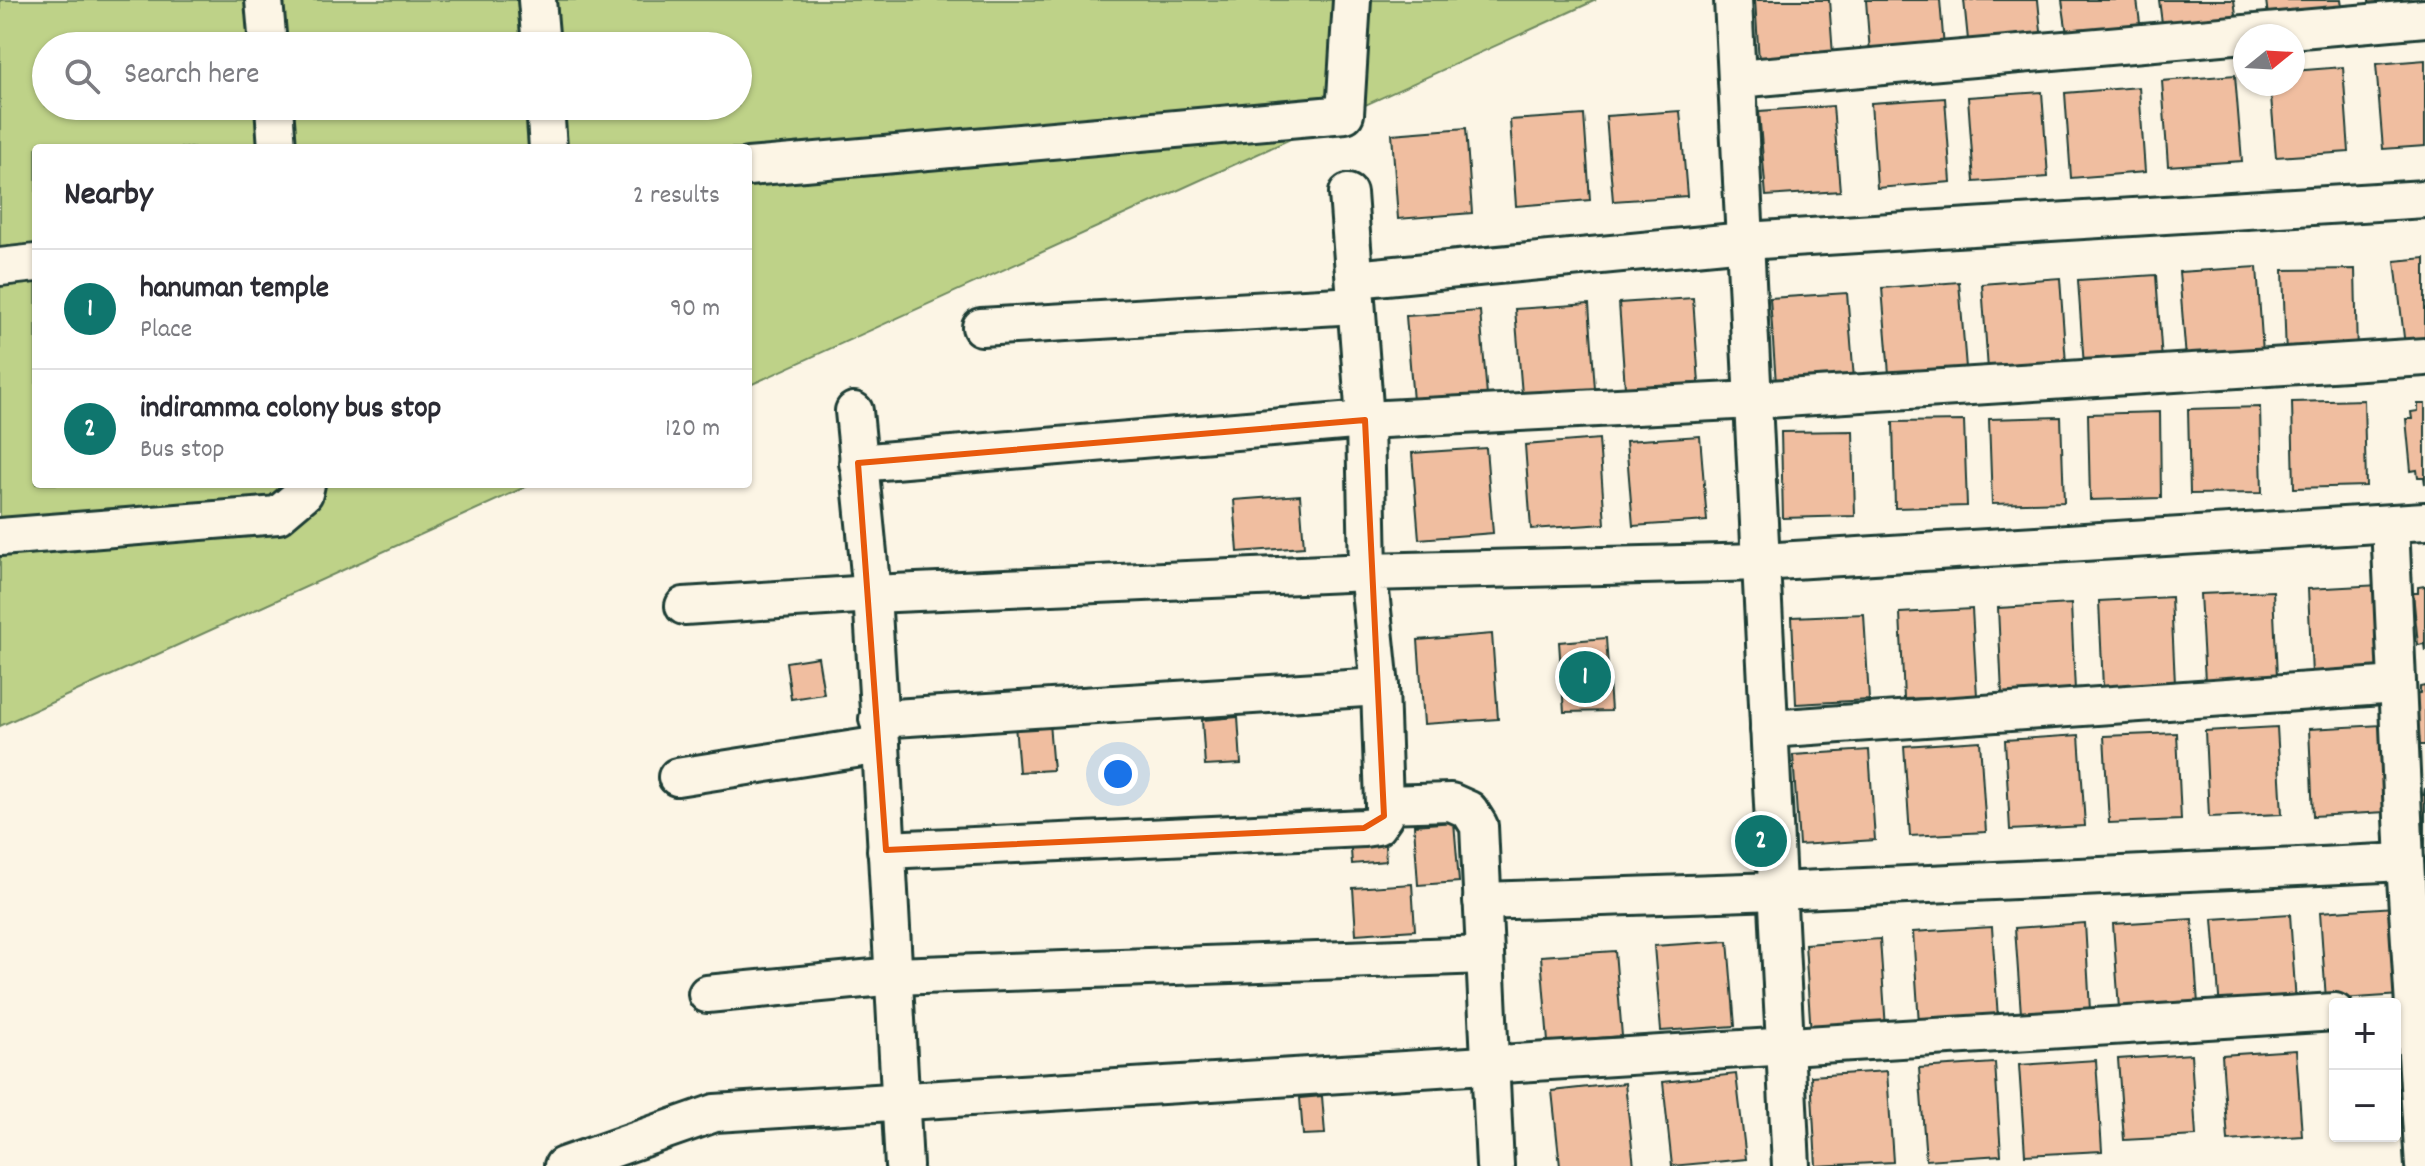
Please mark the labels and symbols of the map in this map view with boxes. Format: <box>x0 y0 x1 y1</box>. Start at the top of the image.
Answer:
north arrow <box>2233 24 2305 96</box>
pin: 1 <box>1559 647 1611 707</box>
your location <box>1098 754 1138 794</box>
pin: 2 <box>1735 811 1787 871</box>

